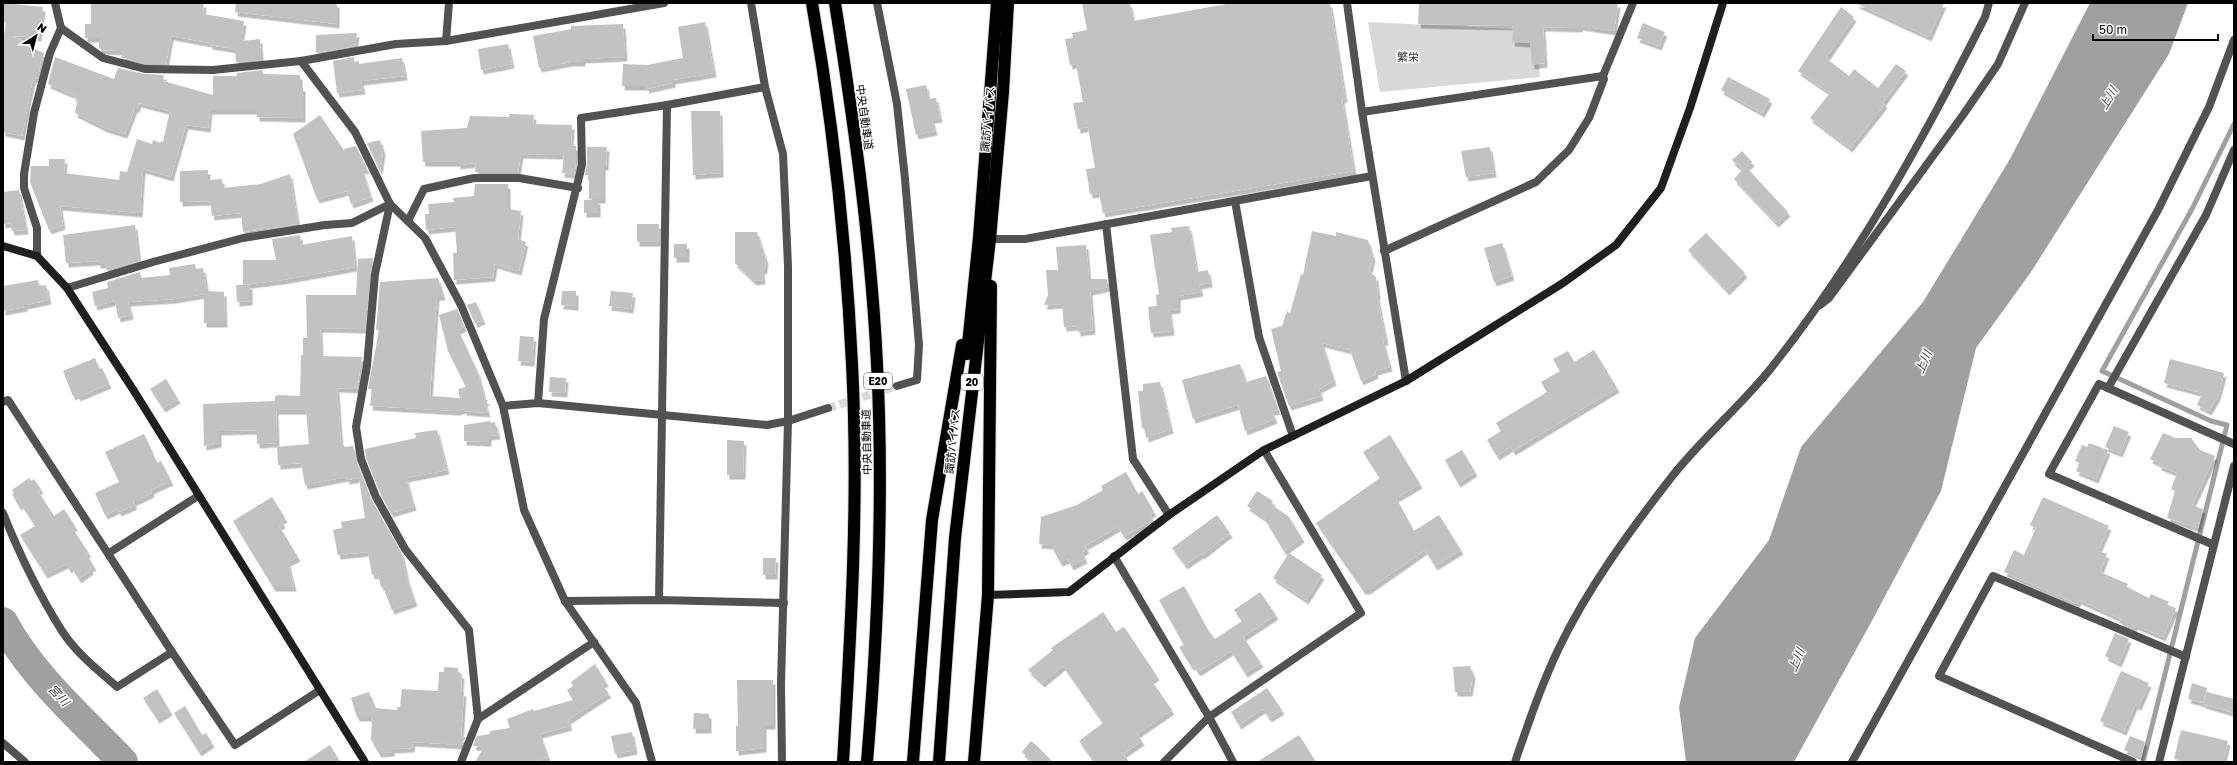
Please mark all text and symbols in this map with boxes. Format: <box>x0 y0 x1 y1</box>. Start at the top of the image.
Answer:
north arrow <box>16 16 56 56</box>
scale bar <box>2093 16 2218 42</box>
text: N <box>35 20 49 35</box>
text: 50 m <box>2099 22 2127 37</box>
park label: 繁栄 <box>1397 50 1419 63</box>
water label: 上川 <box>2095 82 2122 112</box>
street label: 中央自動車道 <box>854 83 876 151</box>
street label: 諏訪バイパス <box>978 86 996 152</box>
water label: 上川 <box>1911 346 1935 376</box>
road number: E20 <box>864 373 892 389</box>
road number: 20 <box>961 374 983 390</box>
street label: 諏訪バイパス <box>942 408 962 474</box>
street label: 中央自動車道 <box>859 409 873 475</box>
water label: 上川 <box>1784 644 1808 674</box>
water label: 宮川 <box>45 681 74 710</box>

